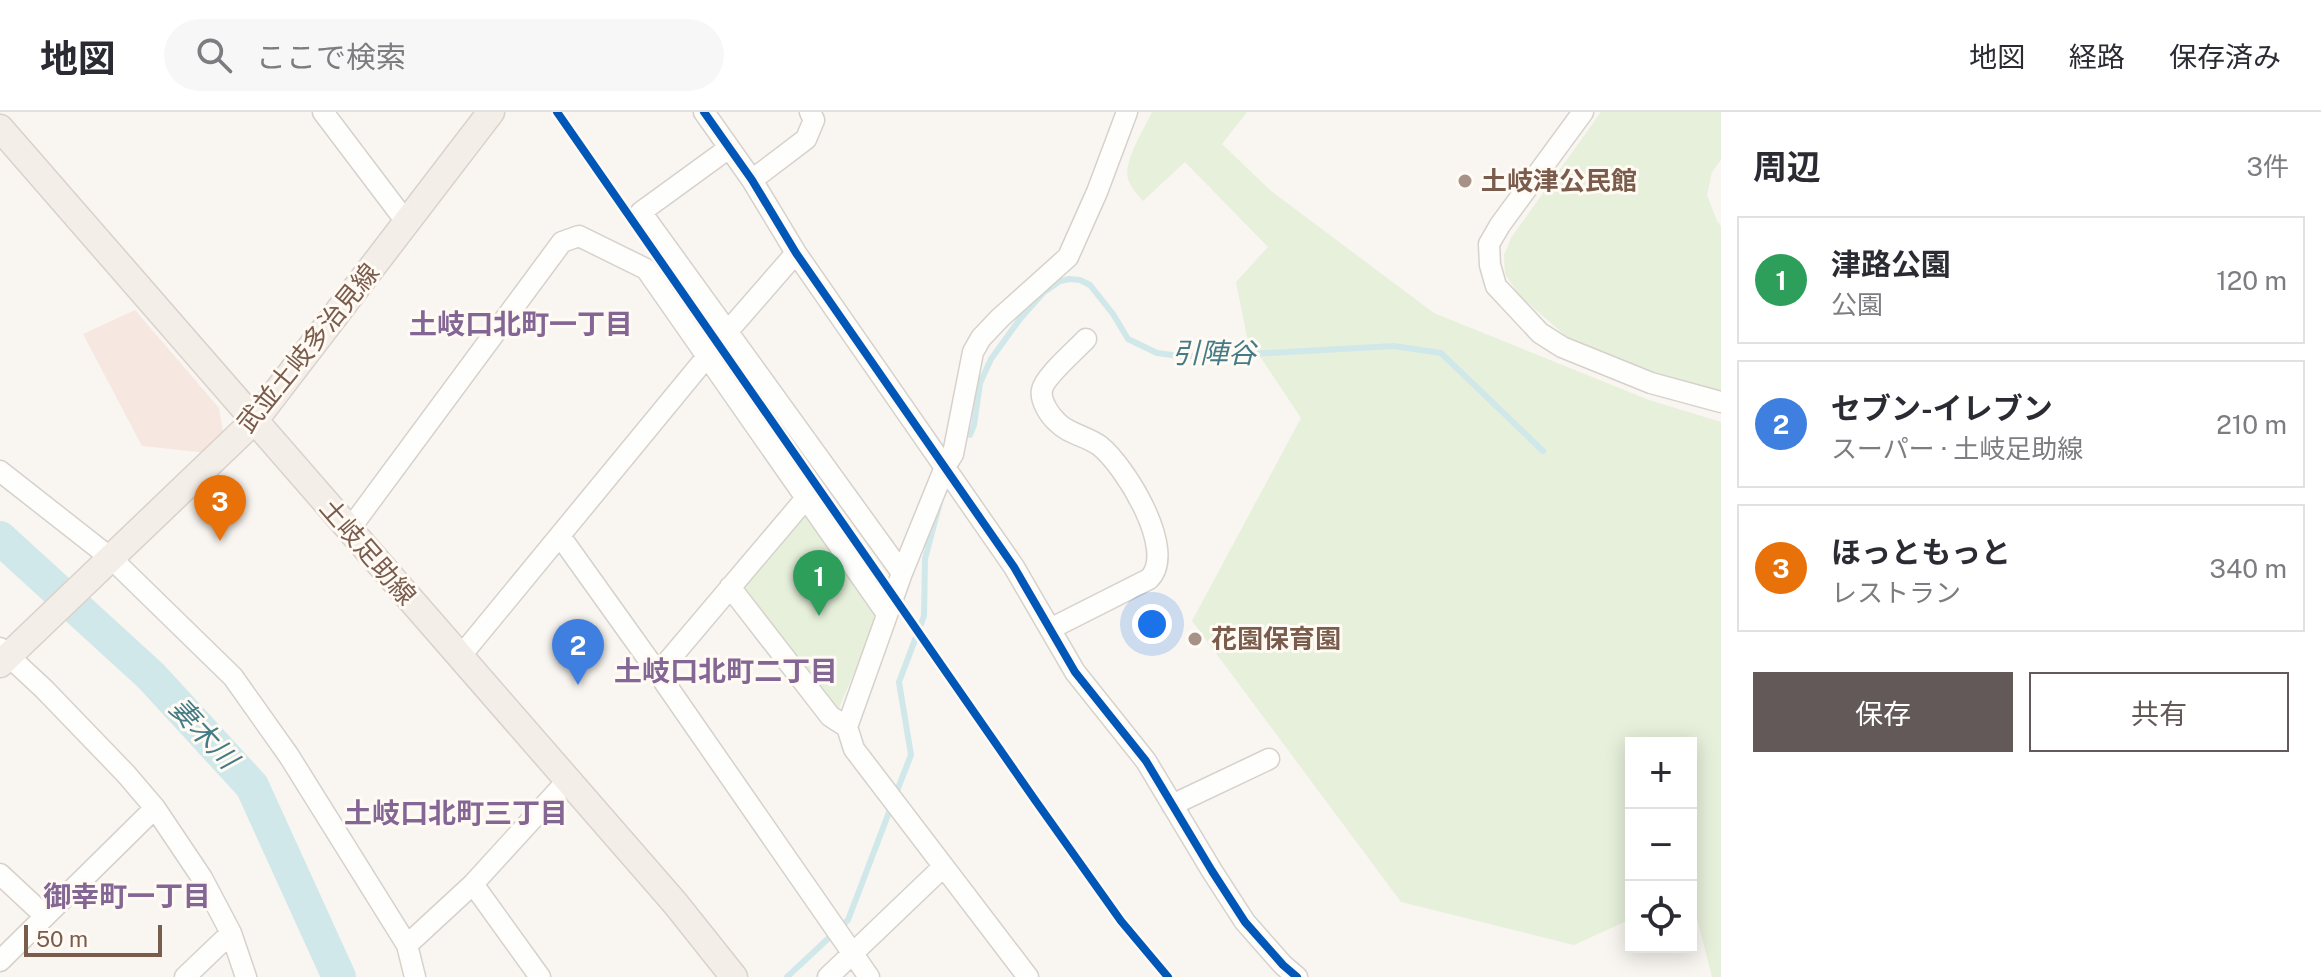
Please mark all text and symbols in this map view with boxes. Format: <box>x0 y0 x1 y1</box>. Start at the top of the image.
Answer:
search box <box>164 19 724 91</box>
icon: search <box>192 33 236 77</box>
text: 地図 <box>40 36 116 81</box>
text: ここで検索 <box>256 39 406 75</box>
text: 地図 <box>1969 40 2025 73</box>
text: 経路 <box>2069 40 2125 73</box>
text: 保存済み <box>2169 40 2281 73</box>
text: 周辺 <box>1753 147 1821 187</box>
text: 3件 <box>2247 151 2289 182</box>
place label: 土岐津公民館 <box>1481 165 1637 196</box>
marker: 土岐津公民館 <box>1456 172 1474 190</box>
text: 津路公園 <box>1831 246 1951 282</box>
street label: 武並土岐多治見線 <box>230 257 385 438</box>
text: 1 <box>1775 265 1787 296</box>
text: 120 m <box>2216 265 2287 296</box>
text: 公園 <box>1831 289 1883 320</box>
district label: 土岐口北町一丁目 <box>409 307 633 340</box>
water label: 引陣谷 <box>1172 336 1258 369</box>
text: セブン-イレブン <box>1831 390 2053 426</box>
text: 2 <box>1773 409 1789 440</box>
text: 210 m <box>2216 409 2287 440</box>
text: スーパー · 土岐足助線 <box>1831 433 2083 464</box>
pin: 3 <box>194 475 246 541</box>
street label: 土岐足助線 <box>314 492 423 611</box>
text: ほっともっと <box>1831 534 2011 570</box>
pin: 1 <box>793 550 845 616</box>
text: 3 <box>1772 553 1790 584</box>
text: 340 m <box>2210 553 2287 584</box>
text: レストラン <box>1831 577 1961 608</box>
your location <box>1132 604 1172 644</box>
pin: 2 <box>552 619 604 685</box>
place label: 花園保育園 <box>1211 623 1341 654</box>
marker: 花園保育園 <box>1186 630 1204 648</box>
district label: 土岐口北町二丁目 <box>614 654 838 687</box>
button: 保存 <box>1753 672 2013 752</box>
button: 共有 <box>2029 672 2289 752</box>
water label: 妻木川 <box>164 691 247 777</box>
map controls <box>1625 737 1697 953</box>
button: + <box>1625 737 1697 809</box>
district label: 土岐口北町三丁目 <box>344 796 568 829</box>
button: − <box>1625 809 1697 881</box>
district label: 御幸町一丁目 <box>43 879 211 912</box>
button: locate <box>1625 881 1697 953</box>
scale bar <box>24 921 162 957</box>
text: 50 m <box>36 926 88 952</box>

